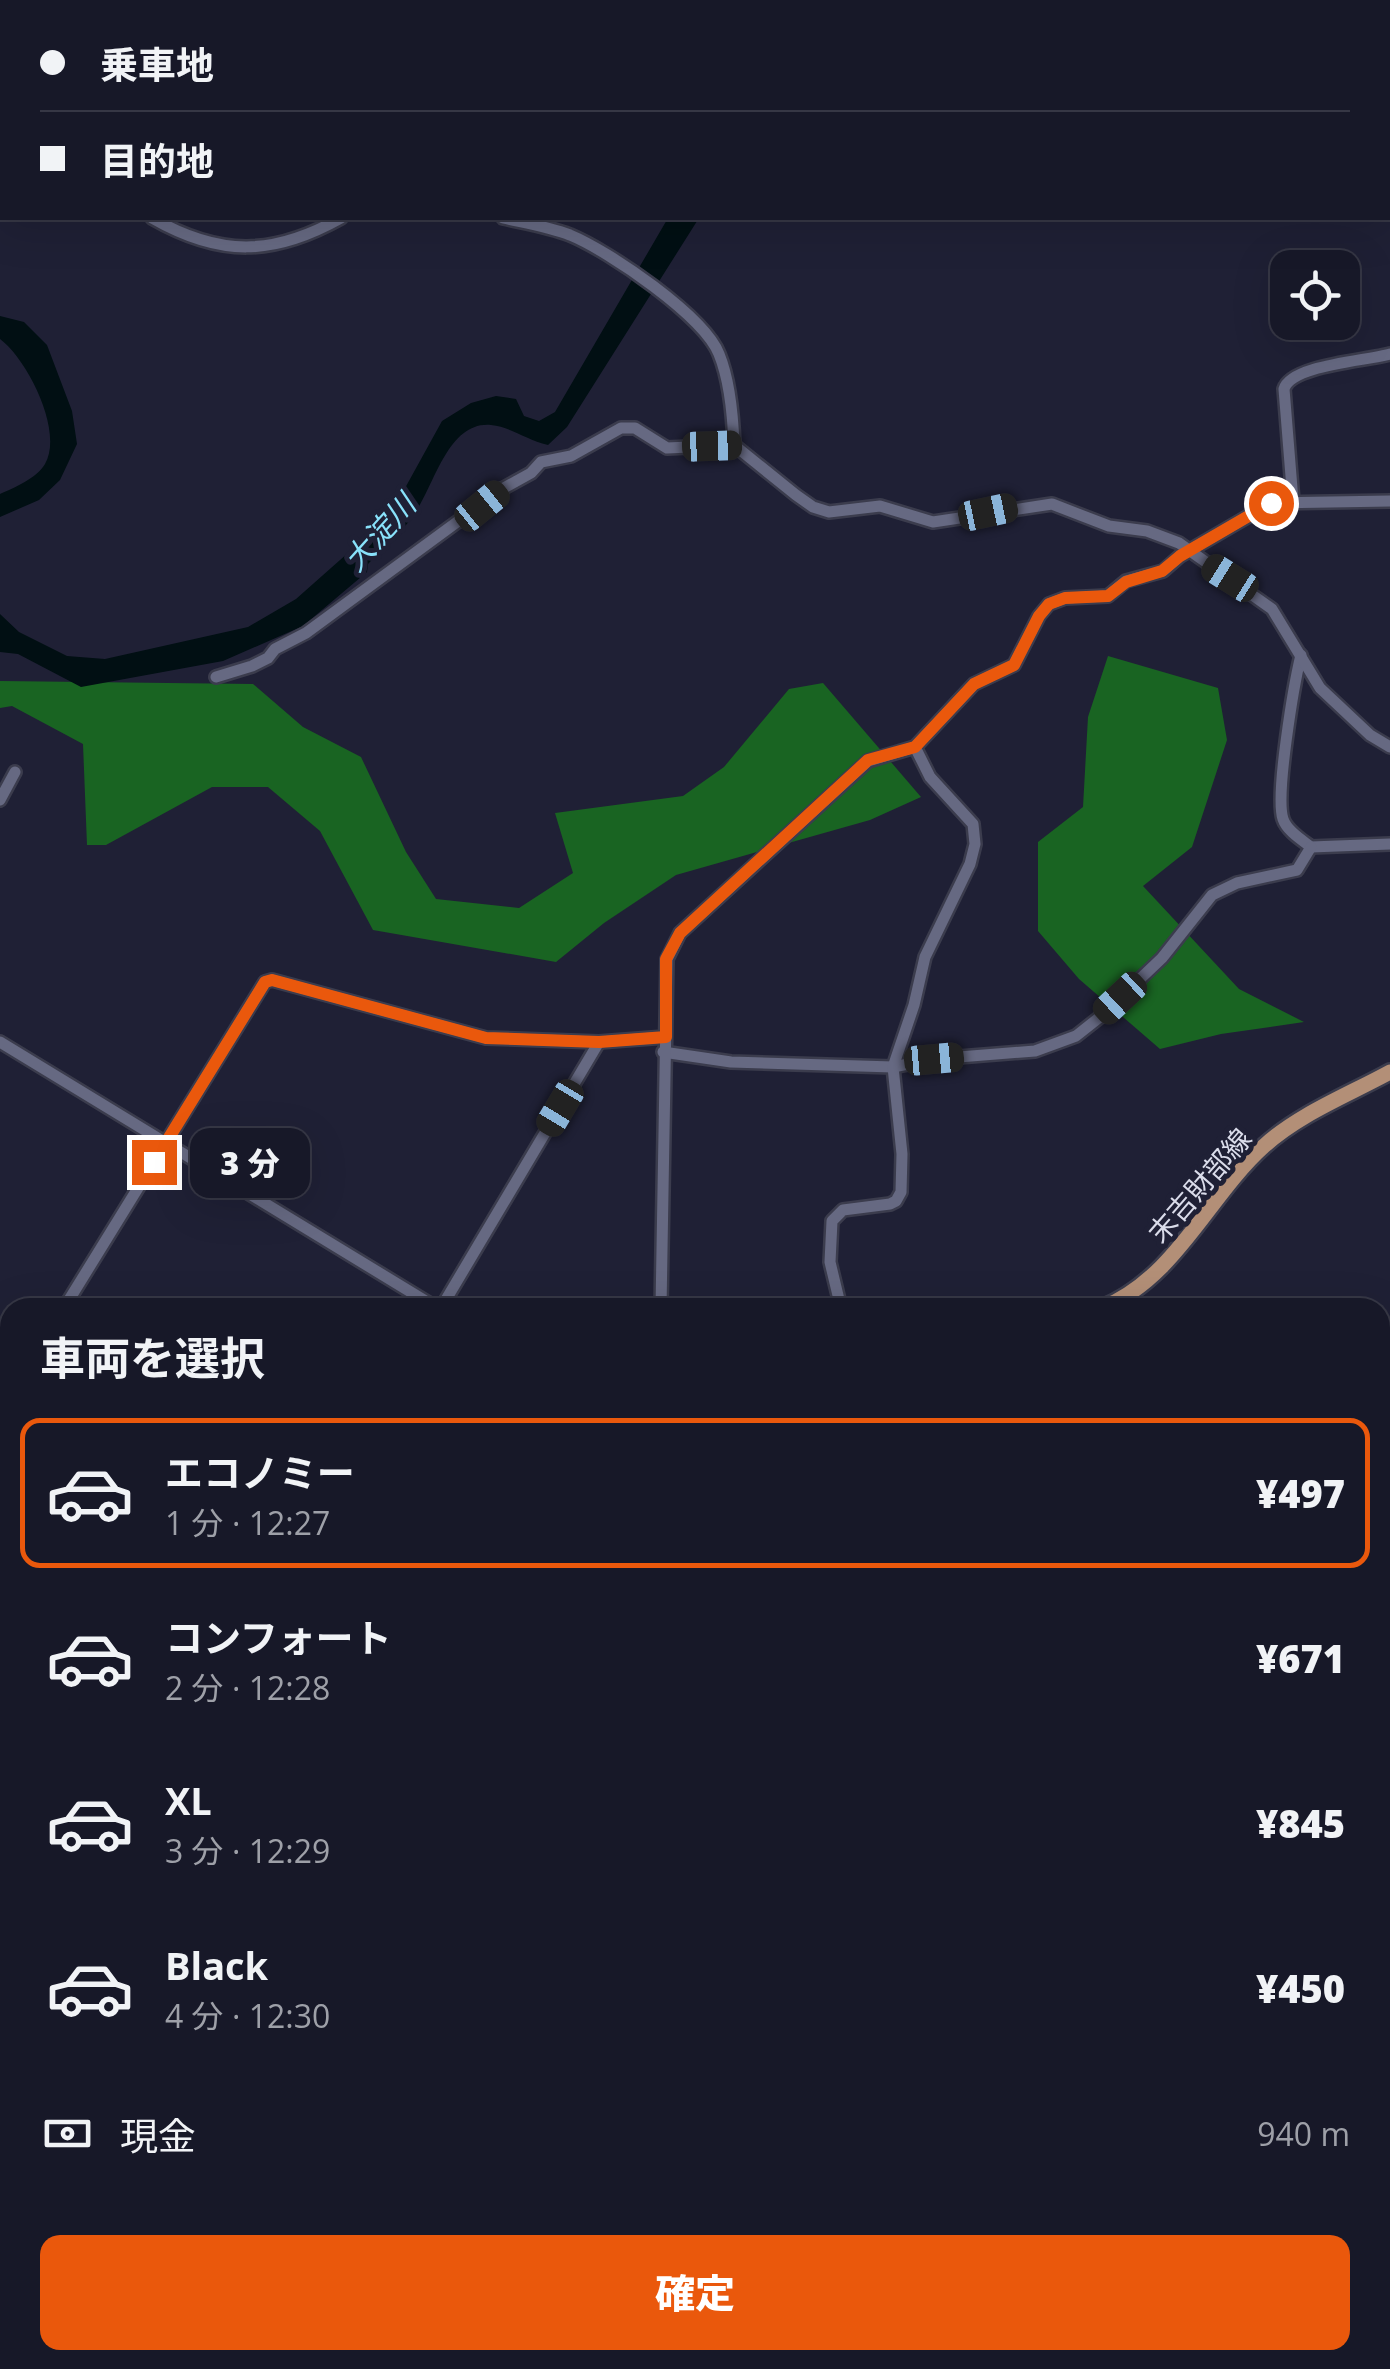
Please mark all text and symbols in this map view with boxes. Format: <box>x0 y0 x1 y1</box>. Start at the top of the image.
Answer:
text: 乗車地 <box>100 38 214 90</box>
text: 目的地 <box>100 134 214 186</box>
map controls <box>1270 250 1360 340</box>
button: locate <box>1270 250 1360 340</box>
car <box>681 430 743 462</box>
car <box>449 475 515 537</box>
route start <box>1249 481 1294 526</box>
water label: 大淀川 <box>334 483 426 579</box>
car <box>956 491 1020 533</box>
car <box>1197 549 1263 607</box>
car <box>1088 967 1152 1029</box>
car <box>903 1041 965 1077</box>
car <box>532 1075 588 1141</box>
street label: 末吉財部線 <box>1139 1120 1259 1250</box>
callout: 3 分 <box>189 1127 309 1197</box>
route end <box>132 1140 177 1185</box>
text: 3 分 <box>220 1141 280 1184</box>
text: 車両を選択 <box>40 1327 265 1388</box>
text: エコノミー <box>165 1446 355 1498</box>
icon: car <box>45 1448 135 1538</box>
text: ¥497 <box>1256 1467 1345 1519</box>
text: 1 分 · 12:27 <box>165 1501 330 1544</box>
text: コンフォート <box>165 1611 392 1663</box>
icon: car <box>45 1613 135 1703</box>
text: ¥671 <box>1256 1632 1345 1684</box>
text: 2 分 · 12:28 <box>165 1666 330 1709</box>
text: XL <box>165 1774 212 1826</box>
icon: car <box>45 1778 135 1868</box>
text: ¥845 <box>1256 1797 1345 1849</box>
text: 3 分 · 12:29 <box>165 1829 330 1872</box>
text: Black <box>165 1939 268 1991</box>
icon: car <box>45 1943 135 2033</box>
text: ¥450 <box>1256 1962 1345 2014</box>
text: 4 分 · 12:30 <box>165 1994 330 2037</box>
icon: cash <box>40 2106 95 2161</box>
text: 現金 <box>120 2109 196 2161</box>
text: 940 m <box>1257 2112 1350 2155</box>
button: 確定 <box>40 2235 1350 2350</box>

